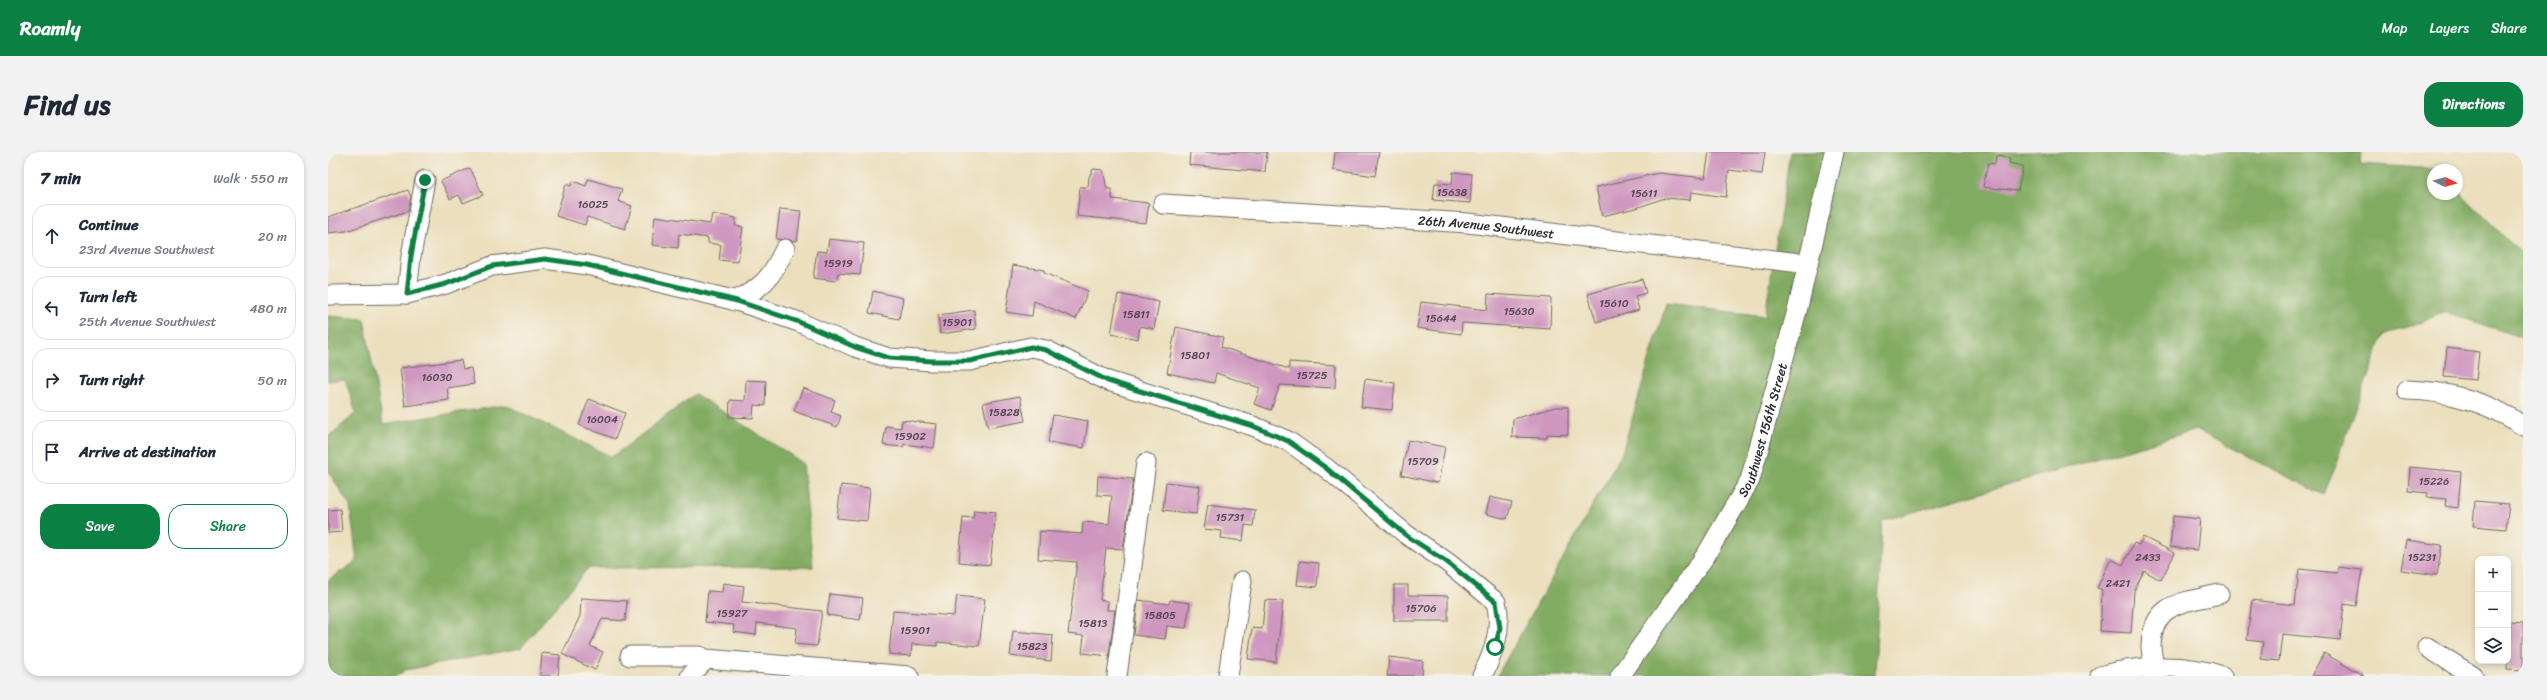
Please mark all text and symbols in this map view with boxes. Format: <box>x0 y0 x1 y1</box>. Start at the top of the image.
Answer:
text: Roamly <box>20 12 80 45</box>
text: Map <box>2382 16 2407 41</box>
text: Layers <box>2429 16 2469 41</box>
text: Share <box>2491 16 2527 41</box>
text: Find us <box>24 80 111 129</box>
button: Directions <box>2424 82 2523 127</box>
text: 7 min <box>40 163 81 193</box>
north arrow <box>2427 164 2463 200</box>
text: Walk · 550 m <box>213 167 288 190</box>
route end <box>416 171 434 189</box>
house number: 15638 <box>1437 183 1468 202</box>
house number: 15611 <box>1630 184 1658 203</box>
house number: 16025 <box>578 195 609 214</box>
street label: 26th Avenue Southwest <box>1417 209 1556 245</box>
text: Continue <box>79 212 139 238</box>
icon: ahead <box>41 225 63 247</box>
text: 20 m <box>258 225 287 248</box>
text: 23rd Avenue Southwest <box>79 238 215 261</box>
house number: 15919 <box>823 254 853 273</box>
text: Turn left <box>79 284 137 310</box>
house number: 15610 <box>1599 294 1629 313</box>
icon: left <box>41 297 63 319</box>
text: 480 m <box>249 297 287 320</box>
house number: 15630 <box>1504 302 1534 321</box>
house number: 15811 <box>1122 305 1150 324</box>
house number: 15644 <box>1425 309 1457 328</box>
text: 25th Avenue Southwest <box>79 310 216 333</box>
house number: 15901 <box>942 313 972 332</box>
house number: 15801 <box>1180 346 1210 365</box>
street label: Southwest 156th Street <box>1731 360 1794 502</box>
house number: 15725 <box>1297 366 1328 385</box>
text: Turn right <box>79 367 144 393</box>
house number: 16030 <box>422 368 452 387</box>
icon: right <box>41 369 63 391</box>
text: 50 m <box>257 369 287 392</box>
house number: 15828 <box>988 403 1020 422</box>
house number: 16004 <box>586 410 618 429</box>
house number: 15902 <box>894 427 926 446</box>
text: Arrive at destination <box>79 439 216 465</box>
icon: arrive <box>41 441 63 463</box>
house number: 15709 <box>1407 452 1439 471</box>
house number: 15226 <box>2419 472 2449 491</box>
button: Save <box>40 504 160 549</box>
button: Share <box>168 504 288 549</box>
house number: 15731 <box>1216 508 1245 527</box>
house number: 2433 <box>2135 548 2161 567</box>
house number: 15231 <box>2408 548 2437 567</box>
map controls <box>2475 556 2511 664</box>
button: + <box>2475 556 2511 592</box>
house number: 2421 <box>2106 574 2130 593</box>
button: − <box>2475 592 2511 628</box>
house number: 15706 <box>1406 599 1436 618</box>
house number: 15927 <box>717 604 748 623</box>
house number: 15805 <box>1144 606 1176 625</box>
house number: 15813 <box>1079 614 1107 633</box>
house number: 15901 <box>900 621 930 640</box>
button: layers <box>2475 628 2511 664</box>
house number: 15823 <box>1017 637 1047 656</box>
route start <box>1486 638 1504 656</box>

